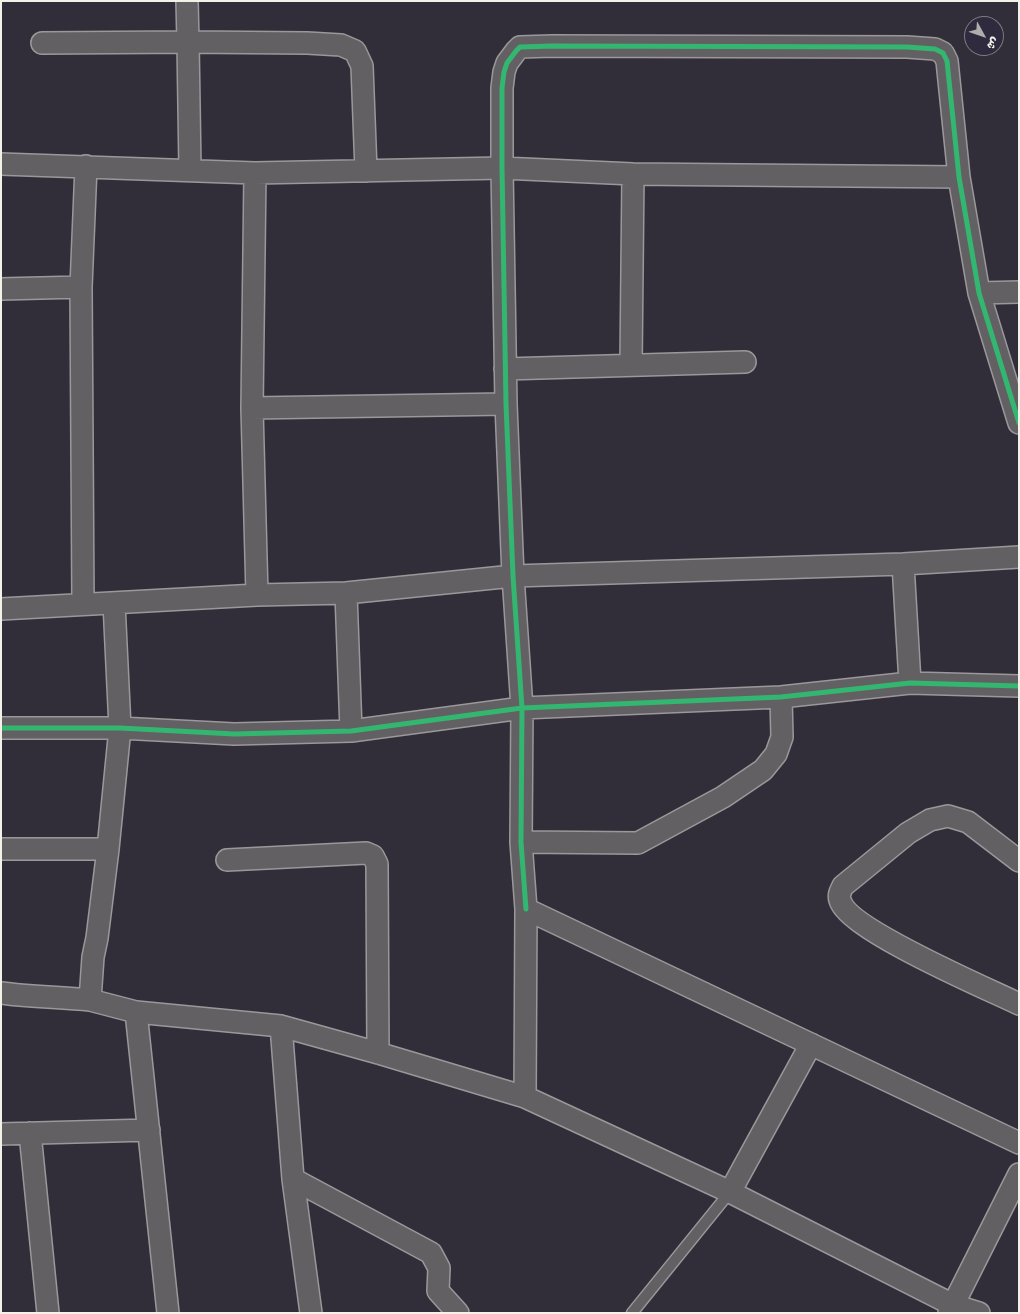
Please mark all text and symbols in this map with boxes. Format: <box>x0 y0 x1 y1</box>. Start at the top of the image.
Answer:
north arrow <box>964 16 1004 56</box>
text: ش <box>982 33 1004 54</box>

